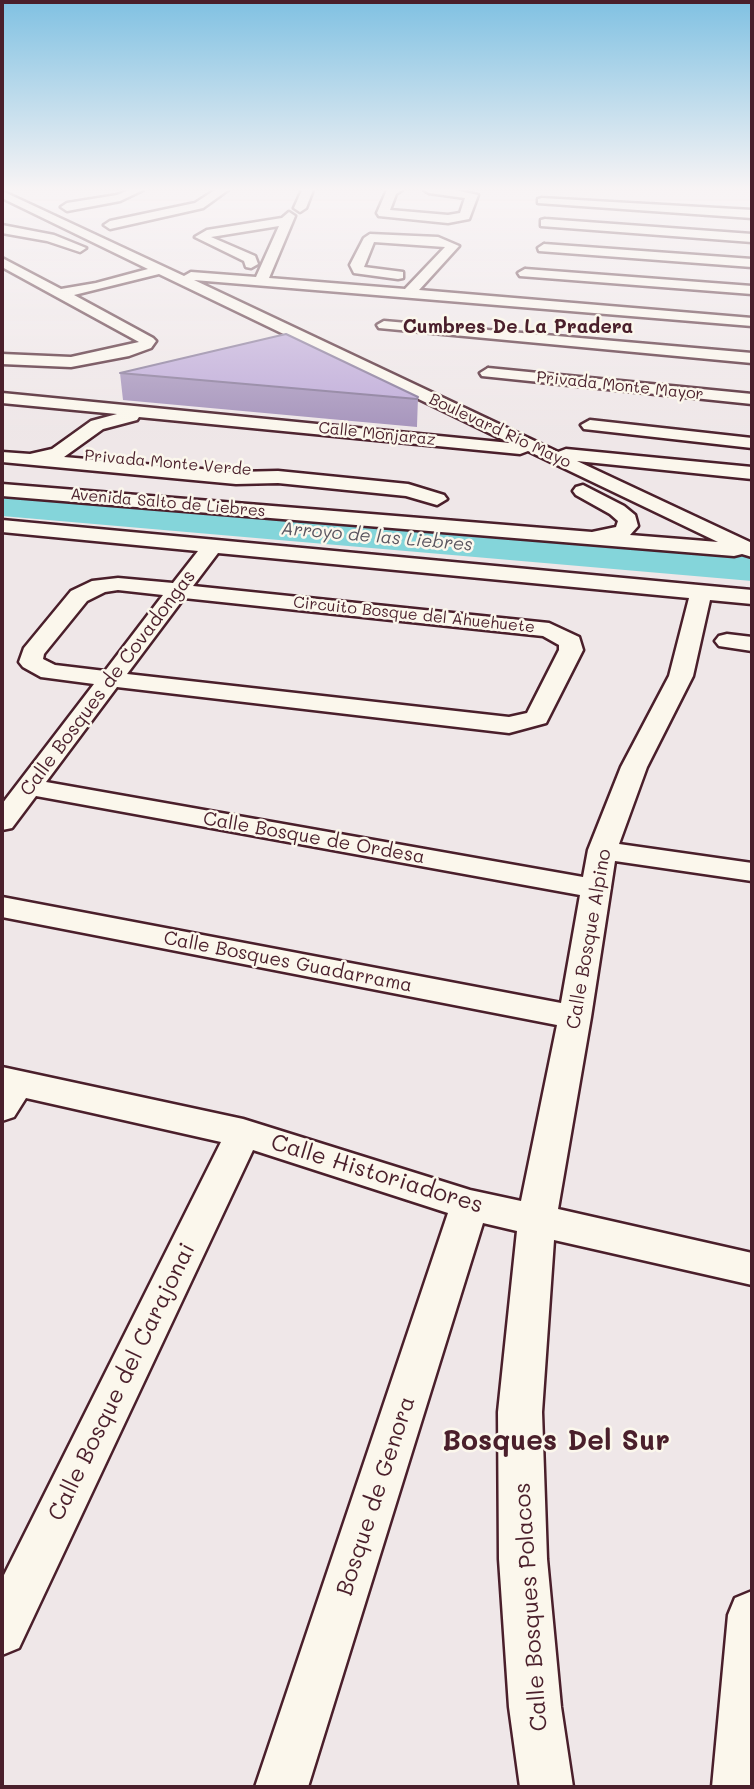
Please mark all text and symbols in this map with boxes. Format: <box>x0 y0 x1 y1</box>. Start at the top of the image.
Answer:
district label: Cumbres De La Pradera <box>403 316 633 338</box>
street label: Privada Monte Mayor <box>535 368 705 404</box>
street label: Boulevard Río Mayo <box>426 390 574 472</box>
street label: Calle Monjaraz <box>317 418 437 450</box>
street label: Privada Monte Verde <box>84 446 252 480</box>
street label: Avenida Salto de Liebres <box>70 485 266 521</box>
water label: Arroyo de las Liebres <box>280 518 474 556</box>
street label: Calle Bosques de Covadongas <box>15 565 201 801</box>
street label: Circuito Bosque del Ahuehuete <box>292 593 536 637</box>
street label: Calle Bosque de Ordesa <box>201 807 427 869</box>
street label: Calle Bosque Alpino <box>562 847 616 1031</box>
street label: Calle Bosques Guadarrama <box>162 927 414 997</box>
street label: Calle Historiadores <box>268 1129 486 1219</box>
street label: Calle Bosque del Carajonai <box>43 1238 201 1526</box>
street label: Bosque de Genora <box>331 1393 421 1599</box>
district label: Bosques Del Sur <box>442 1424 670 1458</box>
street label: Calle Bosques Polacos <box>509 1482 553 1732</box>

